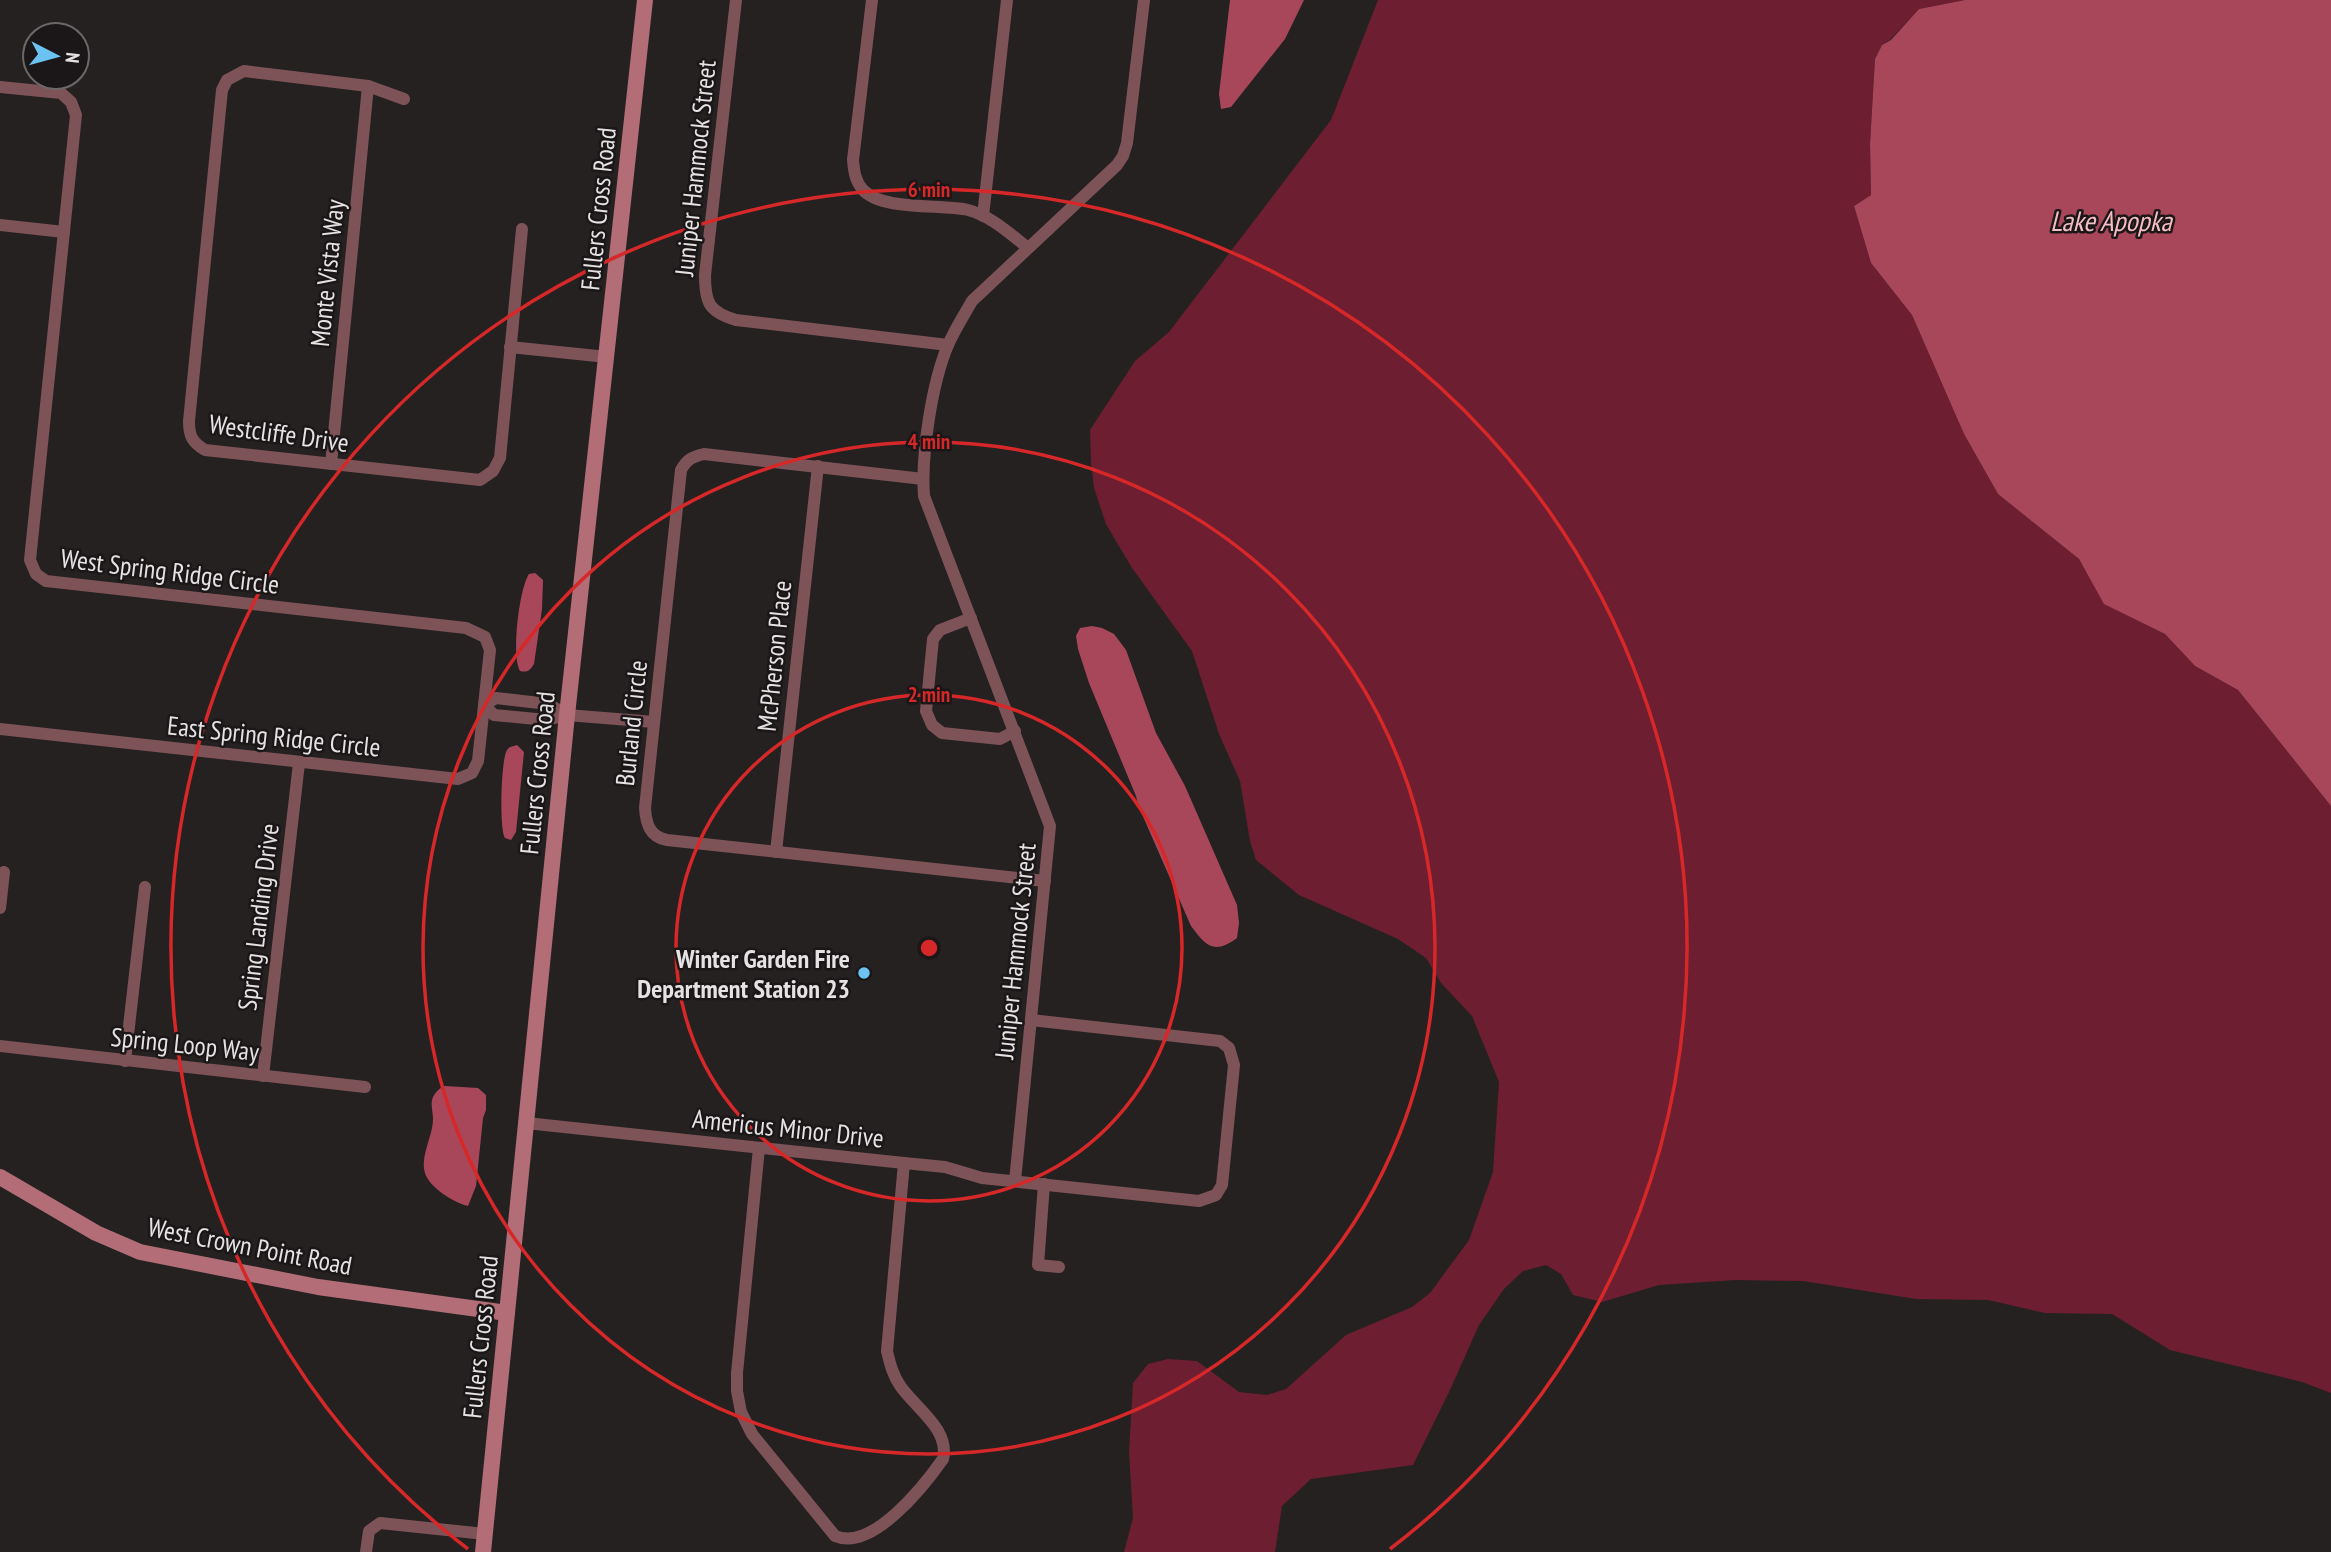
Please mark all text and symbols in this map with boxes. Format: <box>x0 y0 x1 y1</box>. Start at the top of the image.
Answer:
north arrow <box>21 21 91 91</box>
text: N <box>60 51 85 64</box>
street label: Juniper Hammock Street <box>667 58 723 279</box>
street label: Fullers Cross Road <box>573 126 623 292</box>
text: 6 min <box>908 176 950 203</box>
street label: Monte Vista Way <box>303 198 351 348</box>
water label: Lake Apopka <box>2050 202 2174 239</box>
street label: Westcliffe Drive <box>207 407 351 459</box>
text: 4 min <box>908 428 950 455</box>
street label: West Spring Ridge Circle <box>59 541 281 601</box>
street label: McPherson Place <box>750 579 798 733</box>
street label: Burland Circle <box>608 659 654 787</box>
text: 2 min <box>908 681 950 708</box>
street label: Fullers Cross Road <box>512 690 562 856</box>
street label: East Spring Ridge Circle <box>166 708 382 764</box>
street label: Spring Landing Drive <box>230 822 286 1012</box>
street label: Juniper Hammock Street <box>987 841 1043 1062</box>
centre of rings <box>917 936 941 960</box>
place label: Winter Garden Fire Department Station 23 <box>637 942 850 1005</box>
marker: Winter Garden Fire Department Station 23 <box>856 965 872 981</box>
street label: Spring Loop Way <box>109 1020 261 1068</box>
street label: Americus Minor Drive <box>691 1102 885 1154</box>
street label: West Crown Point Road <box>145 1210 355 1282</box>
street label: Fullers Cross Road <box>455 1254 505 1420</box>

